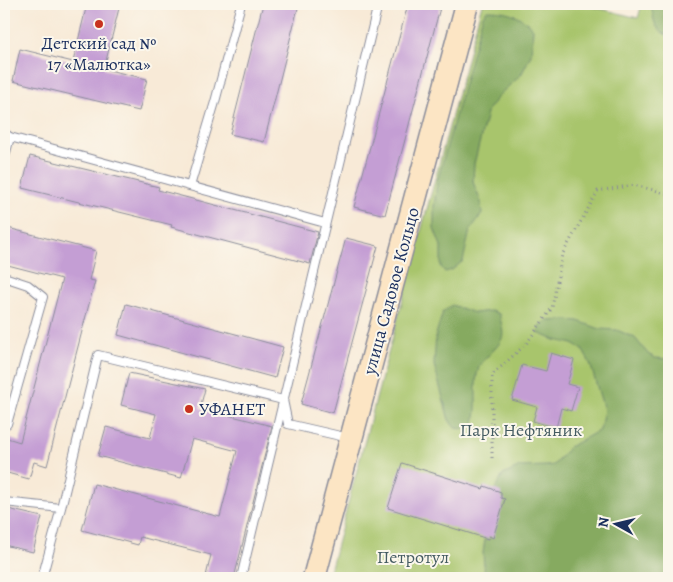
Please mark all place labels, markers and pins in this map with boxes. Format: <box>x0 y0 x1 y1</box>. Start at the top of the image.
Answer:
marker: Детский сад № 17 «Малютка» <box>93 18 105 30</box>
place label: Детский сад № 17 «Малютка» <box>42 31 156 76</box>
place label: УФАНЕТ <box>199 397 266 421</box>
marker: УФАНЕТ <box>183 403 195 415</box>

